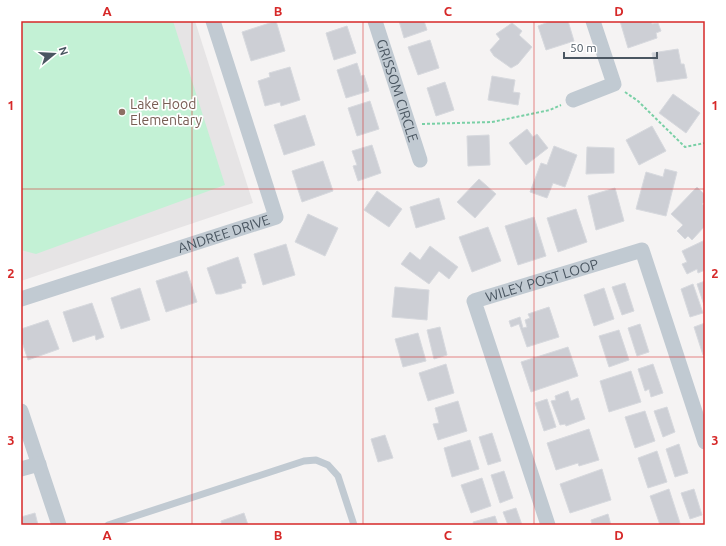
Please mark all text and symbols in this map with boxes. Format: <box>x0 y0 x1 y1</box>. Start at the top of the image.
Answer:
text: A <box>102 4 112 18</box>
text: B <box>274 4 283 18</box>
text: C <box>444 4 453 18</box>
text: D <box>614 4 624 18</box>
north arrow <box>34 34 74 74</box>
scale bar <box>564 34 657 60</box>
street label: GRISSOM CIRCLE <box>373 37 422 144</box>
text: 50 m <box>570 41 597 54</box>
text: N <box>57 45 70 57</box>
place label: Lake Hood Elementary <box>130 96 202 128</box>
text: 1 <box>7 98 15 112</box>
text: 1 <box>711 98 719 112</box>
marker: Lake Hood Elementary <box>117 107 127 117</box>
street label: ANDREE DRIVE <box>176 211 272 256</box>
street label: WILEY POST LOOP <box>484 256 600 305</box>
text: 2 <box>7 266 15 280</box>
text: 2 <box>711 266 719 280</box>
text: 3 <box>7 433 15 447</box>
text: 3 <box>711 433 719 447</box>
text: A <box>102 528 112 542</box>
text: B <box>274 528 283 542</box>
text: C <box>444 528 453 542</box>
text: D <box>614 528 624 542</box>

